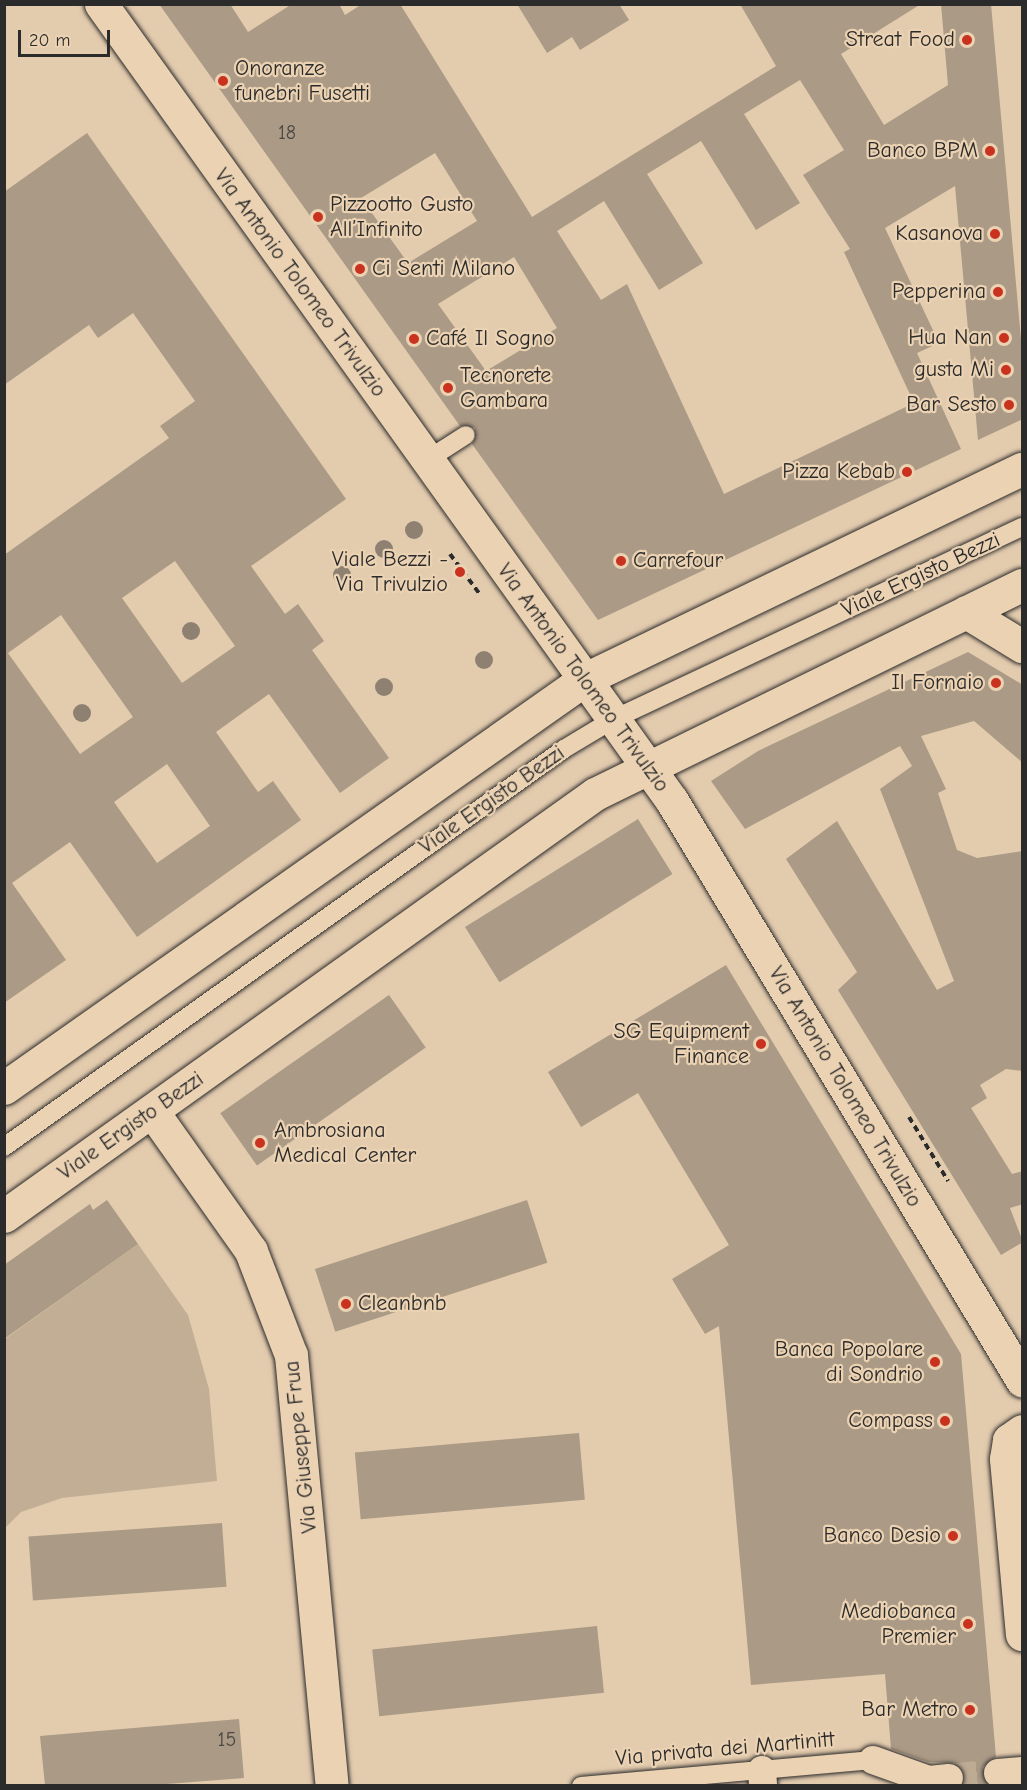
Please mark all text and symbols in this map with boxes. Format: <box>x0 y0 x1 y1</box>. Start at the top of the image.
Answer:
scale bar <box>21 18 112 56</box>
place label: Streat Food <box>846 27 955 53</box>
text: 20 m <box>29 30 70 51</box>
marker: Streat Food <box>960 33 974 47</box>
place label: Onoranze funebri Fusetti <box>235 55 370 106</box>
marker: Onoranze funebri Fusetti <box>216 74 230 88</box>
house number: 18 <box>278 120 296 144</box>
place label: Banco BPM <box>867 138 978 164</box>
marker: Banco BPM <box>983 144 997 158</box>
street label: Via Antonio Tolomeo Trivulzio <box>208 163 392 403</box>
place label: Pizzootto Gusto All’Infinito <box>330 191 473 242</box>
marker: Pizzootto Gusto All’Infinito <box>311 210 325 224</box>
place label: Kasanova <box>895 221 983 247</box>
marker: Kasanova <box>988 227 1002 241</box>
place label: Ci Senti Milano <box>372 256 515 282</box>
marker: Ci Senti Milano <box>353 262 367 276</box>
place label: Pepperina <box>892 279 986 305</box>
marker: Pepperina <box>991 285 1005 299</box>
place label: Hua Nan <box>908 325 992 351</box>
place label: Café Il Sogno <box>426 326 555 352</box>
marker: Hua Nan <box>997 331 1011 345</box>
marker: Café Il Sogno <box>407 332 421 346</box>
place label: gusta Mi <box>914 357 994 383</box>
place label: Tecnorete Gambara <box>460 362 551 414</box>
marker: gusta Mi <box>999 363 1013 377</box>
marker: Tecnorete Gambara <box>441 381 455 395</box>
place label: Bar Sesto <box>906 392 997 418</box>
marker: Bar Sesto <box>1002 398 1016 412</box>
place label: Pizza Kebab <box>782 459 895 485</box>
marker: Pizza Kebab <box>900 465 914 479</box>
street label: Viale Ergisto Bezzi <box>838 527 1004 623</box>
place label: Viale Bezzi - Via Trivulzio <box>332 546 448 598</box>
place label: Carrefour <box>633 548 723 574</box>
marker: Carrefour <box>614 554 628 568</box>
street label: Via Antonio Tolomeo Trivulzio <box>491 558 675 798</box>
marker: Viale Bezzi - Via Trivulzio <box>453 565 467 579</box>
place label: Il Fornaio <box>891 670 984 696</box>
marker: Il Fornaio <box>989 676 1003 690</box>
street label: Viale Ergisto Bezzi <box>414 740 570 860</box>
street label: Via Antonio Tolomeo Trivulzio <box>763 962 927 1212</box>
place label: SG Equipment Finance <box>614 1018 749 1070</box>
marker: SG Equipment Finance <box>754 1037 768 1051</box>
street label: Viale Ergisto Bezzi <box>53 1066 209 1186</box>
place label: Ambrosiana Medical Center <box>274 1117 416 1168</box>
marker: Ambrosiana Medical Center <box>251 1134 269 1152</box>
place label: Cleanbnb <box>358 1291 447 1317</box>
marker: Cleanbnb <box>339 1297 353 1311</box>
place label: Banca Popolare di Sondrio <box>775 1336 923 1388</box>
marker: Banca Popolare di Sondrio <box>928 1355 942 1369</box>
street label: Via Giuseppe Frua <box>279 1359 323 1535</box>
place label: Compass <box>848 1408 933 1434</box>
marker: Compass <box>938 1414 952 1428</box>
place label: Banco Desio <box>824 1523 941 1549</box>
marker: Banco Desio <box>946 1529 960 1543</box>
place label: Mediobanca Premier <box>841 1598 956 1650</box>
marker: Mediobanca Premier <box>961 1617 975 1631</box>
place label: Bar Metro <box>861 1697 958 1723</box>
marker: Bar Metro <box>963 1703 977 1717</box>
street label: Via privata dei Martinitt <box>614 1726 836 1772</box>
house number: 15 <box>218 1727 236 1751</box>

